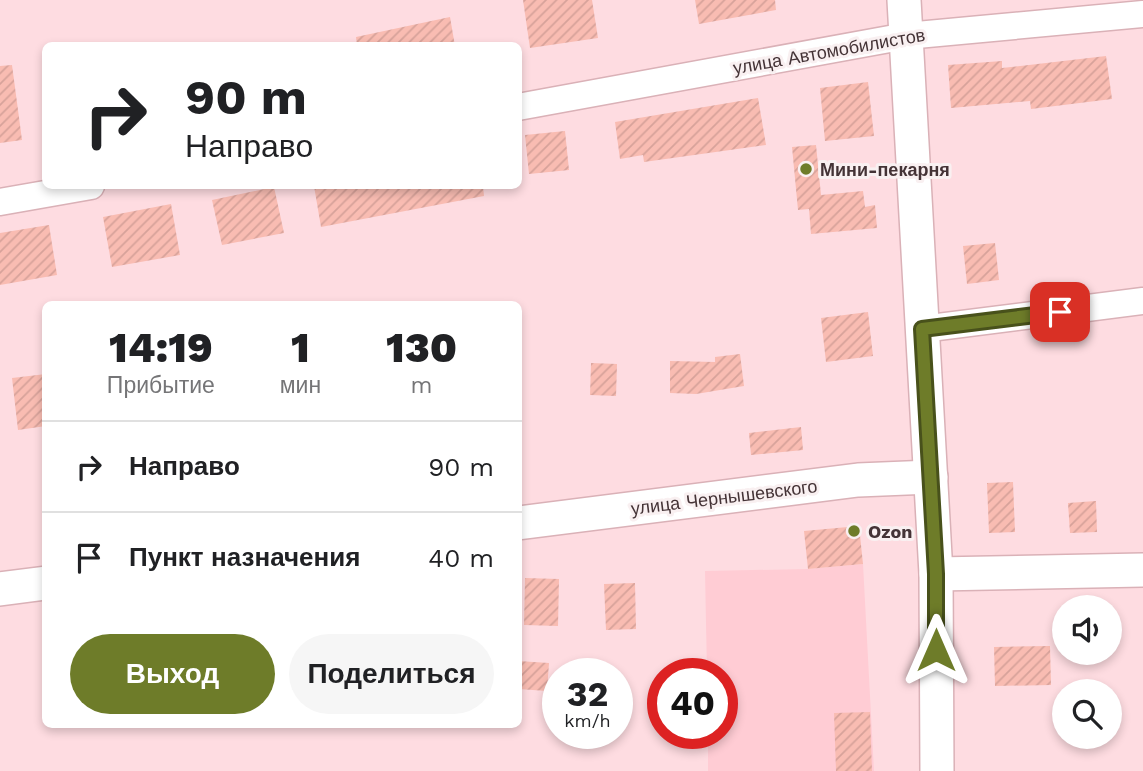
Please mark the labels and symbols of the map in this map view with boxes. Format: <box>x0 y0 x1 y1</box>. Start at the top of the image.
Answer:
street label: улица Автомобилистов <box>731 24 927 78</box>
place label: Мини-пекарня <box>820 159 950 180</box>
marker: Мини-пекарня <box>798 161 814 177</box>
pin <box>1030 282 1090 342</box>
street label: улица Чернышевского <box>630 475 818 519</box>
place label: Ozon <box>868 521 912 542</box>
marker: Ozon <box>846 523 862 539</box>
position arrow <box>899 613 973 687</box>
speed limit sign: 40 <box>647 658 738 749</box>

